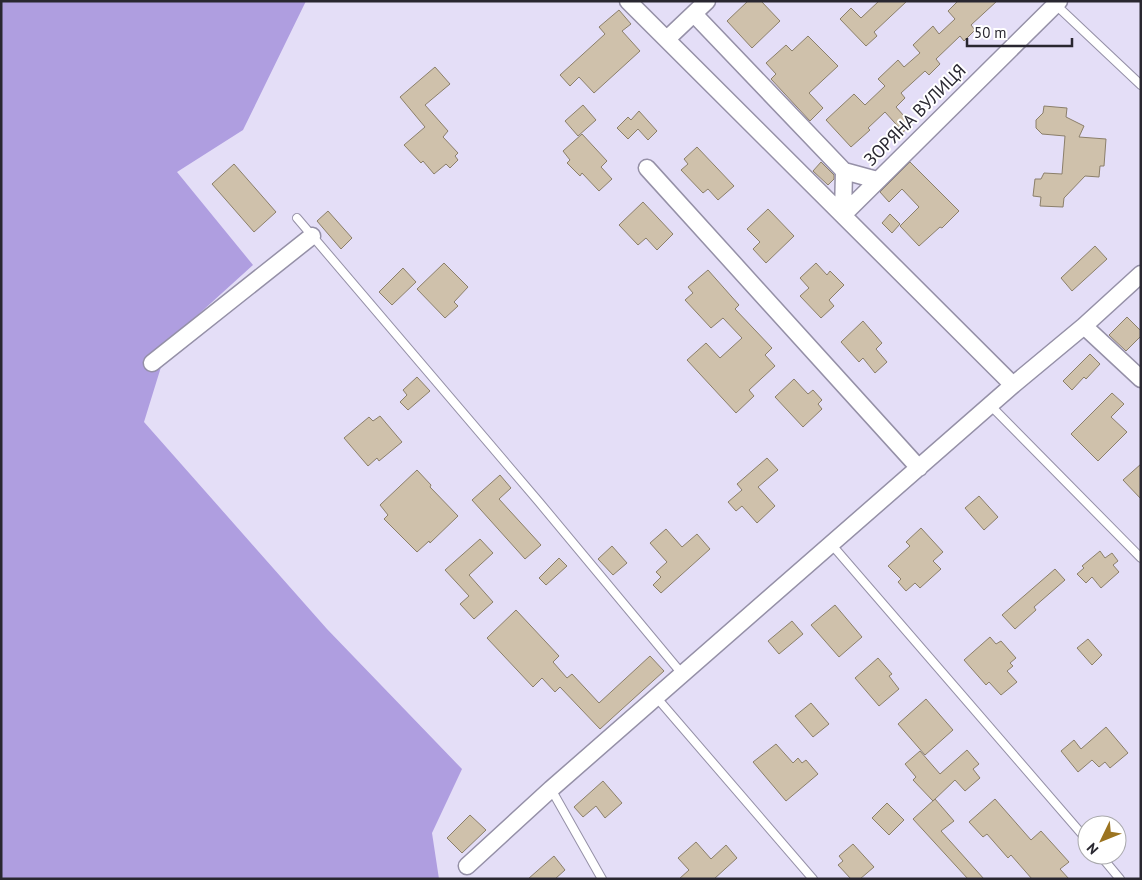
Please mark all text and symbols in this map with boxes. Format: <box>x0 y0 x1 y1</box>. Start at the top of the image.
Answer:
scale bar <box>967 15 1072 47</box>
text: 50 m <box>974 23 1007 42</box>
street label: ЗОРЯНА ВУЛИЦЯ <box>859 59 971 171</box>
north arrow <box>1077 815 1127 865</box>
text: N <box>1083 839 1102 858</box>

